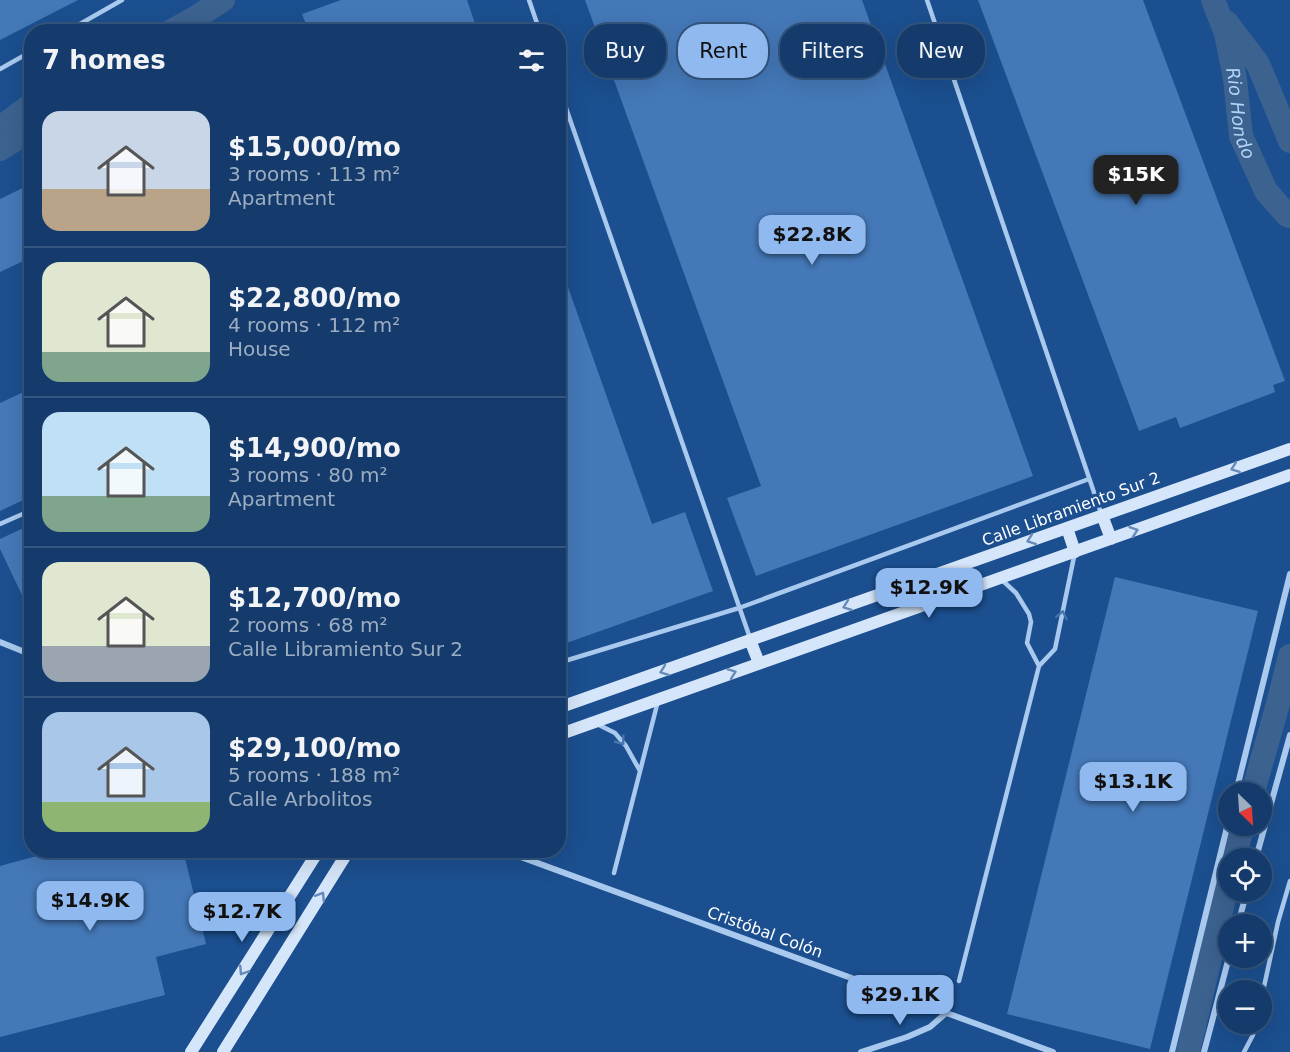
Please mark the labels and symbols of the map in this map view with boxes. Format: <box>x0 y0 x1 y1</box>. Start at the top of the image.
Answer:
water label: Rio Hondo <box>1222 66 1260 162</box>
pin: $15K <box>1100 155 1172 206</box>
pin: $22.8K <box>763 215 861 266</box>
one-way arrow <box>1230 461 1241 474</box>
street label: Calle Libramiento Sur 2 <box>979 468 1163 550</box>
one-way arrow <box>1128 525 1138 538</box>
one-way arrow <box>1026 533 1037 546</box>
pin: $12.9K <box>880 568 978 619</box>
one-way arrow <box>843 598 853 611</box>
one-way arrow <box>1055 610 1068 620</box>
one-way arrow <box>659 663 670 676</box>
one-way arrow <box>726 667 737 680</box>
one-way arrow <box>614 735 625 746</box>
pin: $13.1K <box>1084 762 1182 813</box>
north arrow <box>1218 782 1272 836</box>
pin: $14.9K <box>41 881 139 932</box>
pin: $12.7K <box>193 892 291 943</box>
one-way arrow <box>314 892 326 902</box>
street label: Cristóbal Colón <box>705 902 825 962</box>
one-way arrow <box>239 964 250 975</box>
pin: $29.1K <box>851 975 949 1026</box>

